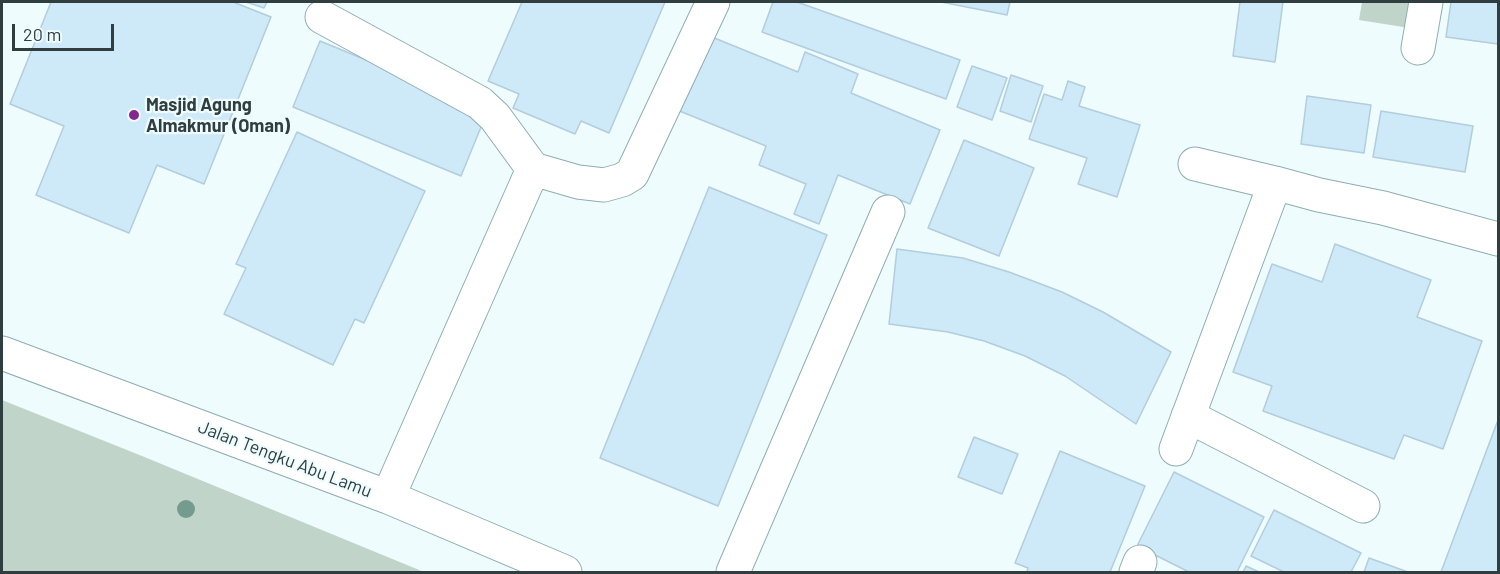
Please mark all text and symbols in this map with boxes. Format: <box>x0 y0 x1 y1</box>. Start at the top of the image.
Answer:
scale bar <box>15 12 117 50</box>
text: 20 m <box>23 23 61 45</box>
place label: Masjid Agung Almakmur (Oman) <box>146 94 290 136</box>
marker: Masjid Agung Almakmur (Oman) <box>127 108 141 122</box>
street label: Jalan Tengku Abu Lamu <box>195 416 375 502</box>

